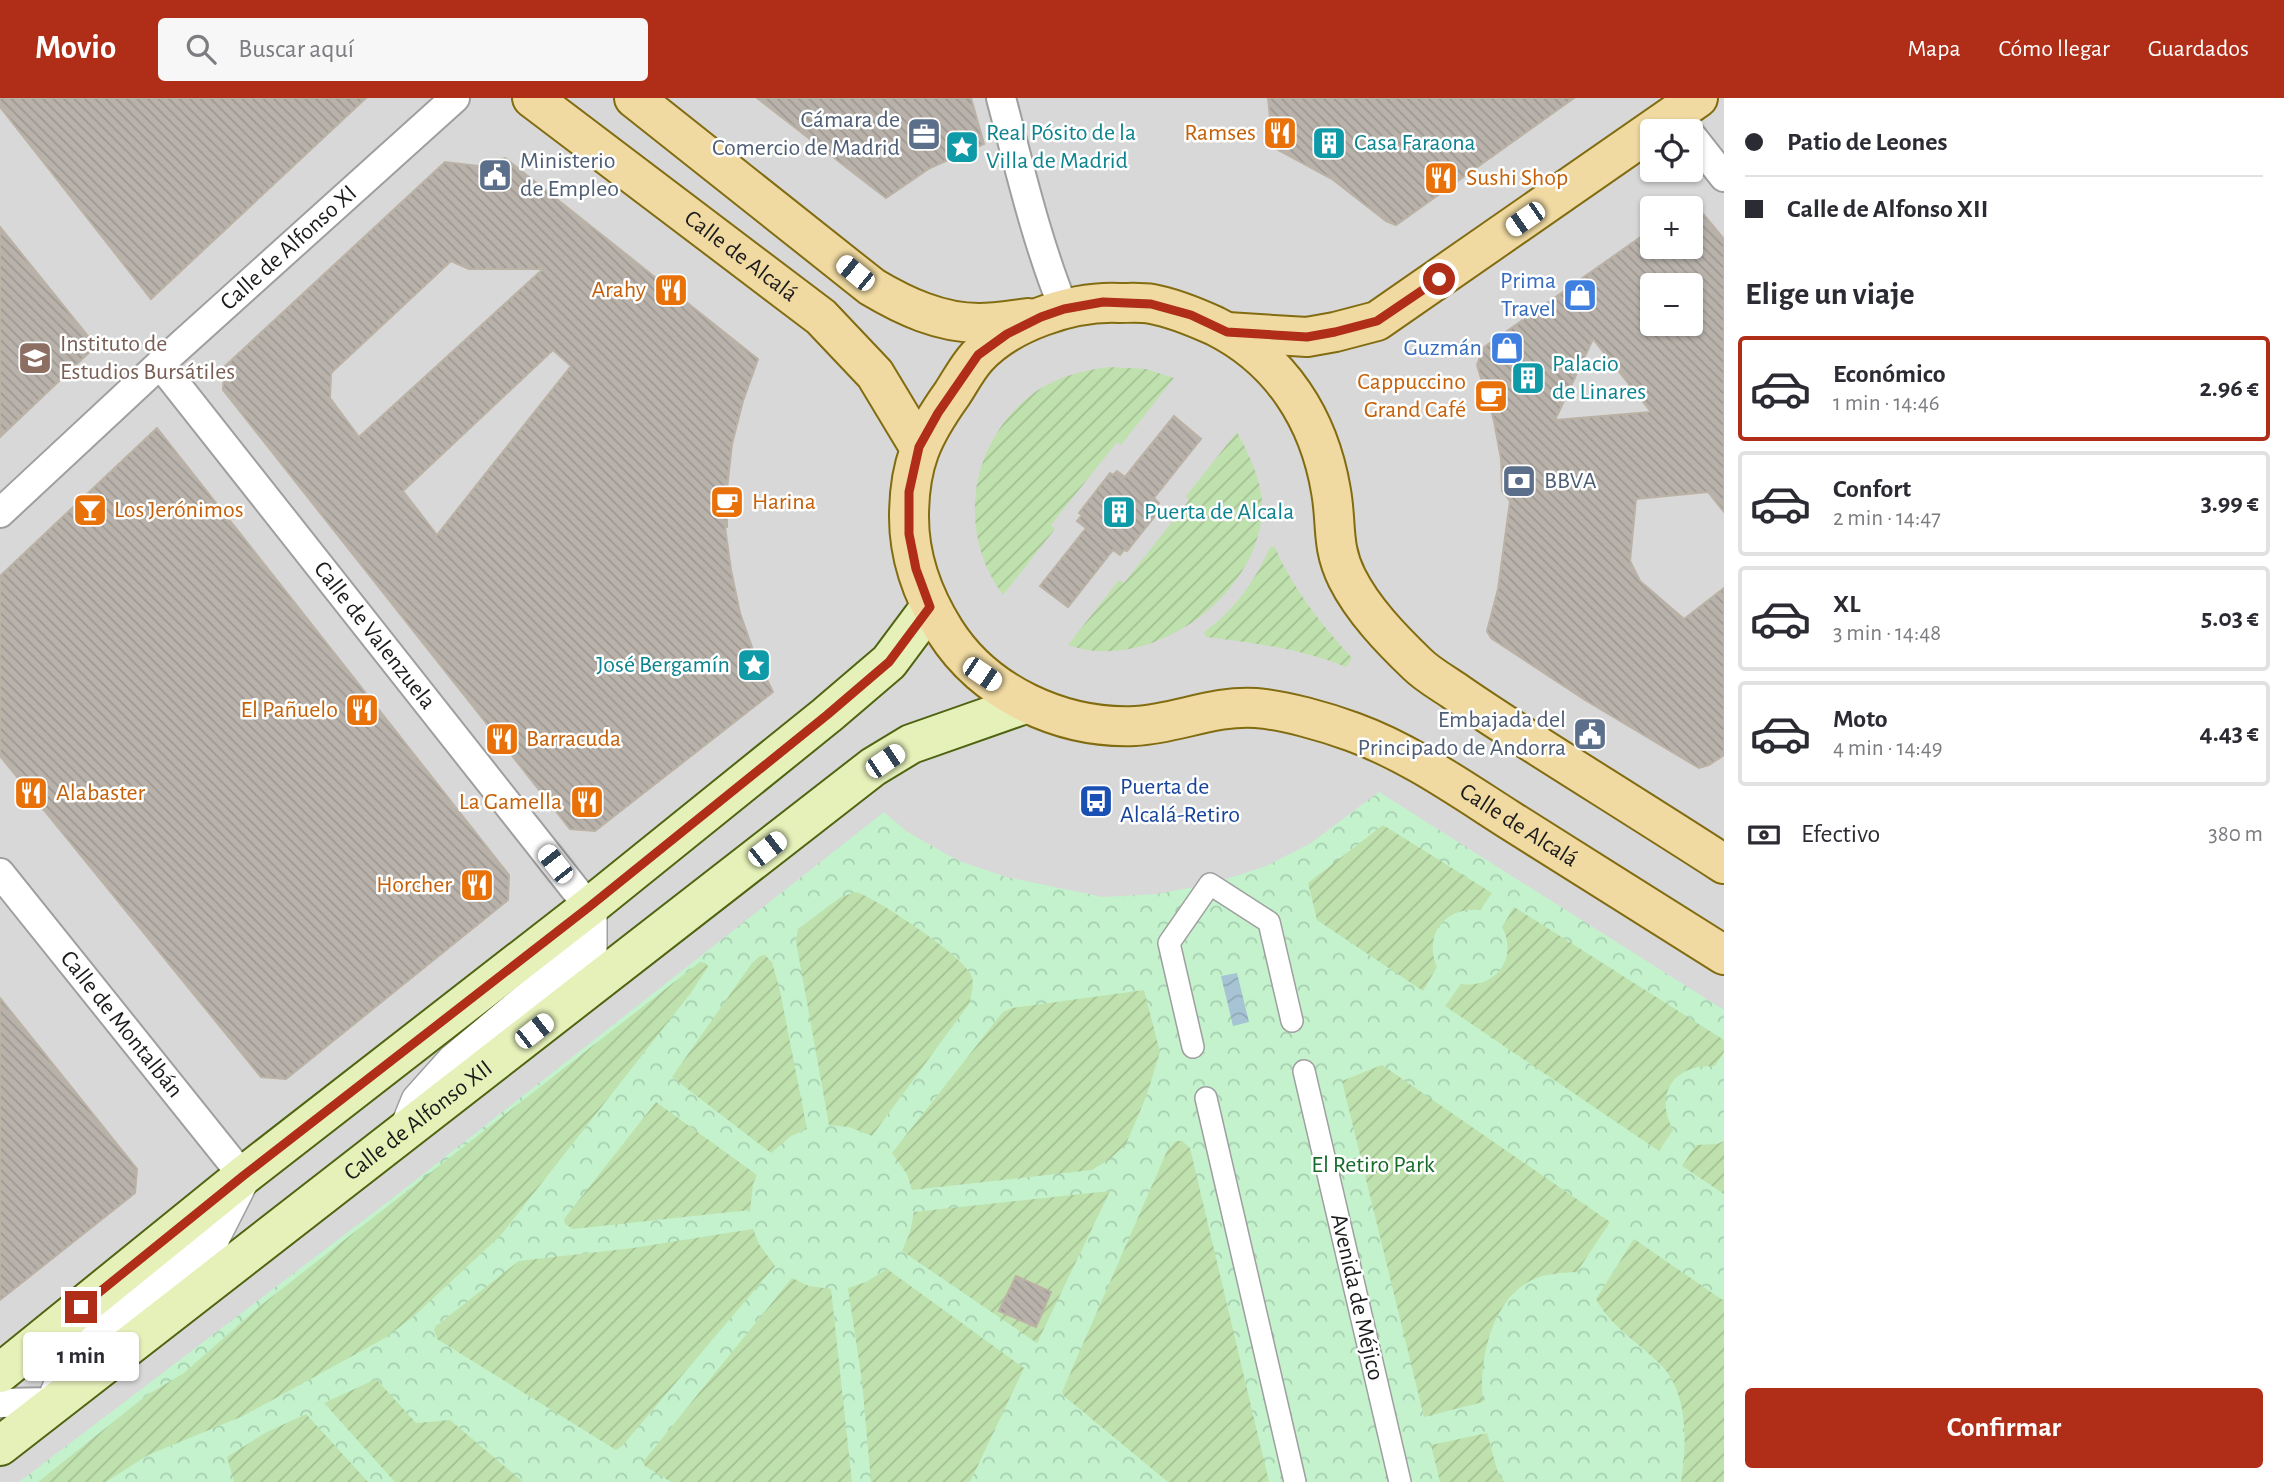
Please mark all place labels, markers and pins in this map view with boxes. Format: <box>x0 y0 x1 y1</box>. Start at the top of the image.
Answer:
place label: Cámara de Comercio de Madrid <box>712 108 900 160</box>
restaurant icon: Ramses <box>1261 114 1299 152</box>
office icon: Cámara de Comercio de Madrid <box>905 115 943 153</box>
place label: Real Pósito de la Villa de Madrid <box>986 121 1136 173</box>
place label: Ramses <box>1184 121 1256 145</box>
building icon: Casa Faraona <box>1310 124 1348 162</box>
place icon: Real Pósito de la Villa de Madrid <box>943 128 981 166</box>
place label: Casa Faraona <box>1354 131 1476 155</box>
place label: Ministerio de Empleo <box>520 149 619 201</box>
public building icon: Ministerio de Empleo <box>476 156 514 194</box>
restaurant icon: Sushi Shop <box>1422 159 1460 197</box>
place label: Sushi Shop <box>1466 166 1568 190</box>
place label: Prima Travel <box>1500 269 1556 321</box>
restaurant icon: Arahy <box>652 271 690 309</box>
shop icon: Prima Travel <box>1561 276 1599 314</box>
place label: Arahy <box>591 278 646 302</box>
shop icon: Guzmán <box>1488 329 1526 367</box>
place label: Instituto de Estudios Bursátiles <box>60 332 235 384</box>
place label: Guzmán <box>1404 336 1482 360</box>
school or university icon: Instituto de Estudios Bursátiles <box>16 339 54 377</box>
place label: Palacio de Linares <box>1552 352 1646 404</box>
building icon: Palacio de Linares <box>1509 359 1547 397</box>
place label: Cappuccino Grand Café <box>1357 370 1466 422</box>
cafe icon: Cappuccino Grand Café <box>1472 377 1510 415</box>
bank icon: BBVA <box>1500 462 1538 500</box>
place label: BBVA <box>1544 469 1597 493</box>
cafe icon: Harina <box>708 483 746 521</box>
place label: Harina <box>752 490 816 514</box>
bar icon: Los Jerónimos <box>71 491 109 529</box>
building icon: Puerta de Alcala <box>1100 493 1138 531</box>
place label: Los Jerónimos <box>114 498 244 522</box>
place label: Puerta de Alcala <box>1144 500 1294 524</box>
place icon: José Bergamín <box>735 646 773 684</box>
place label: José Bergamín <box>596 653 730 677</box>
restaurant icon: El Pañuelo <box>343 691 381 729</box>
place label: El Pañuelo <box>240 698 338 722</box>
place label: Embajada del Principado de Andorra <box>1358 708 1566 760</box>
public building icon: Embajada del Principado de Andorra <box>1571 715 1609 753</box>
restaurant icon: Barracuda <box>483 720 521 758</box>
place label: Barracuda <box>526 727 621 751</box>
restaurant icon: Alabaster <box>12 774 50 812</box>
place label: Puerta de Alcalá-Retiro <box>1120 775 1240 827</box>
place label: Alabaster <box>56 781 146 805</box>
bus stop icon: Puerta de Alcalá-Retiro <box>1077 782 1115 820</box>
restaurant icon: La Gamella <box>568 783 606 821</box>
place label: La Gamella <box>459 790 562 814</box>
restaurant icon: Horcher <box>458 866 496 904</box>
place label: Horcher <box>376 873 452 897</box>

